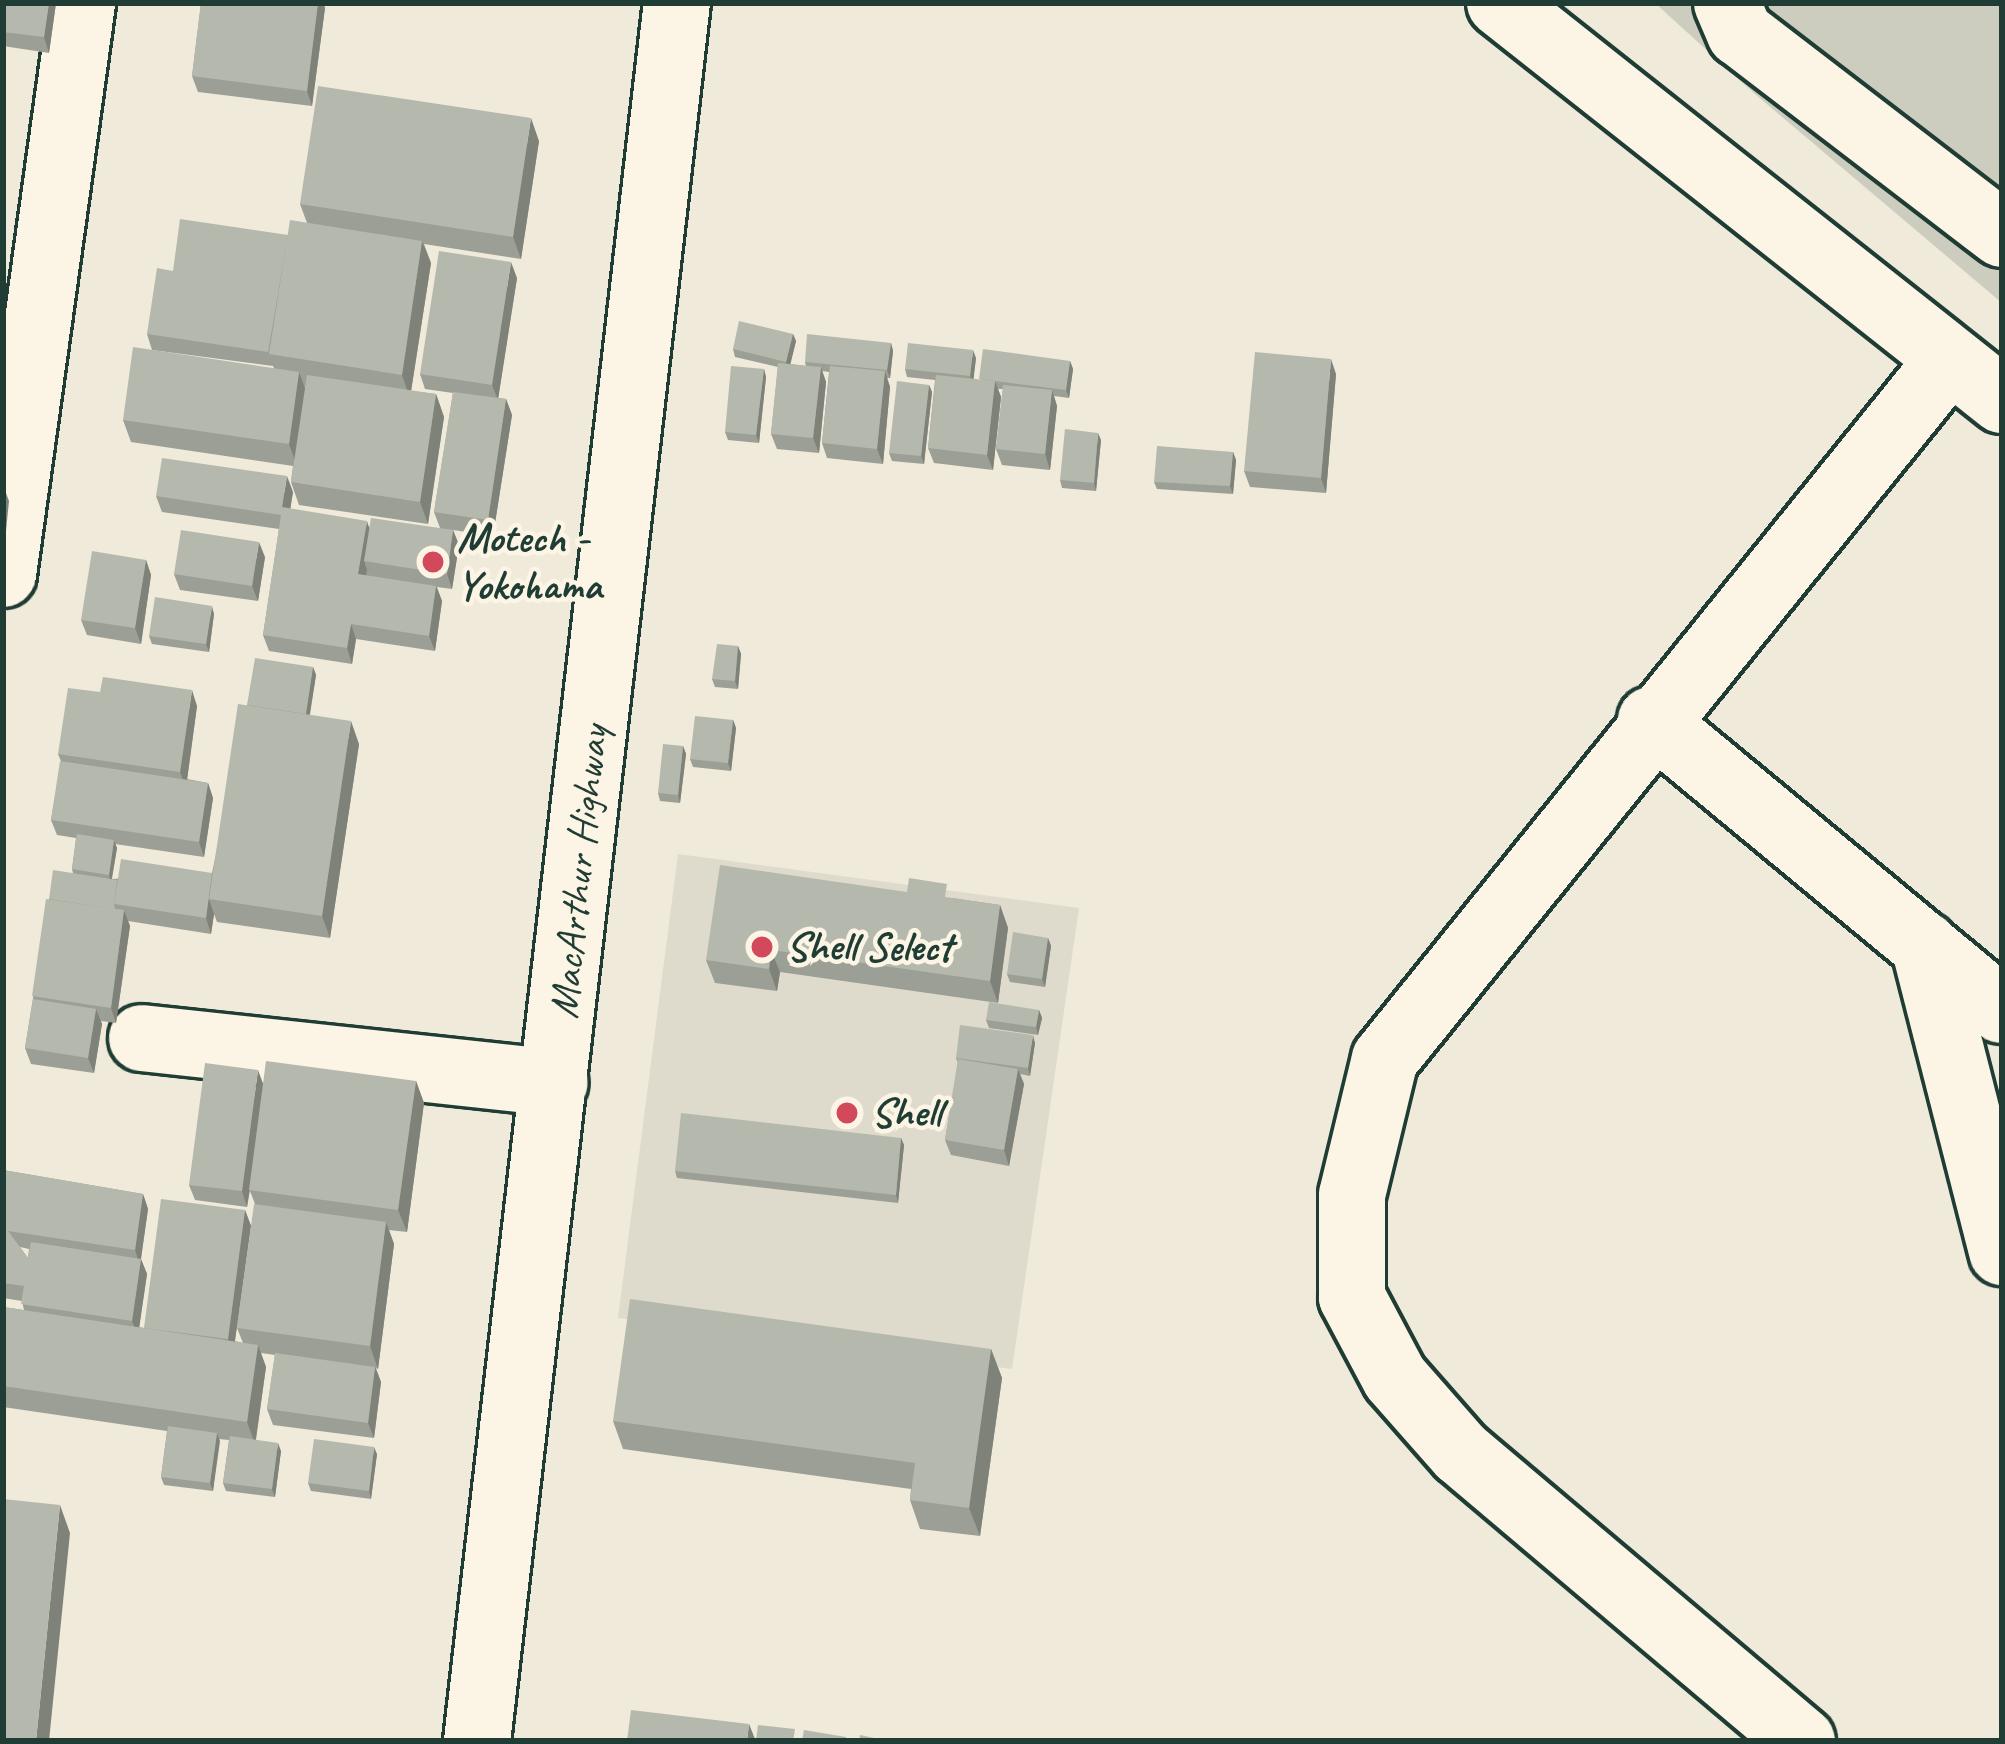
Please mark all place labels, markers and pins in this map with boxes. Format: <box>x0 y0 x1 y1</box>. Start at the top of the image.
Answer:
place label: Motech - Yokohama <box>457 513 601 612</box>
marker: Motech - Yokohama <box>420 549 446 575</box>
place label: Shell Select <box>786 922 952 972</box>
marker: Shell Select <box>749 934 775 960</box>
place label: Shell <box>871 1088 941 1138</box>
marker: Shell <box>834 1100 860 1126</box>

